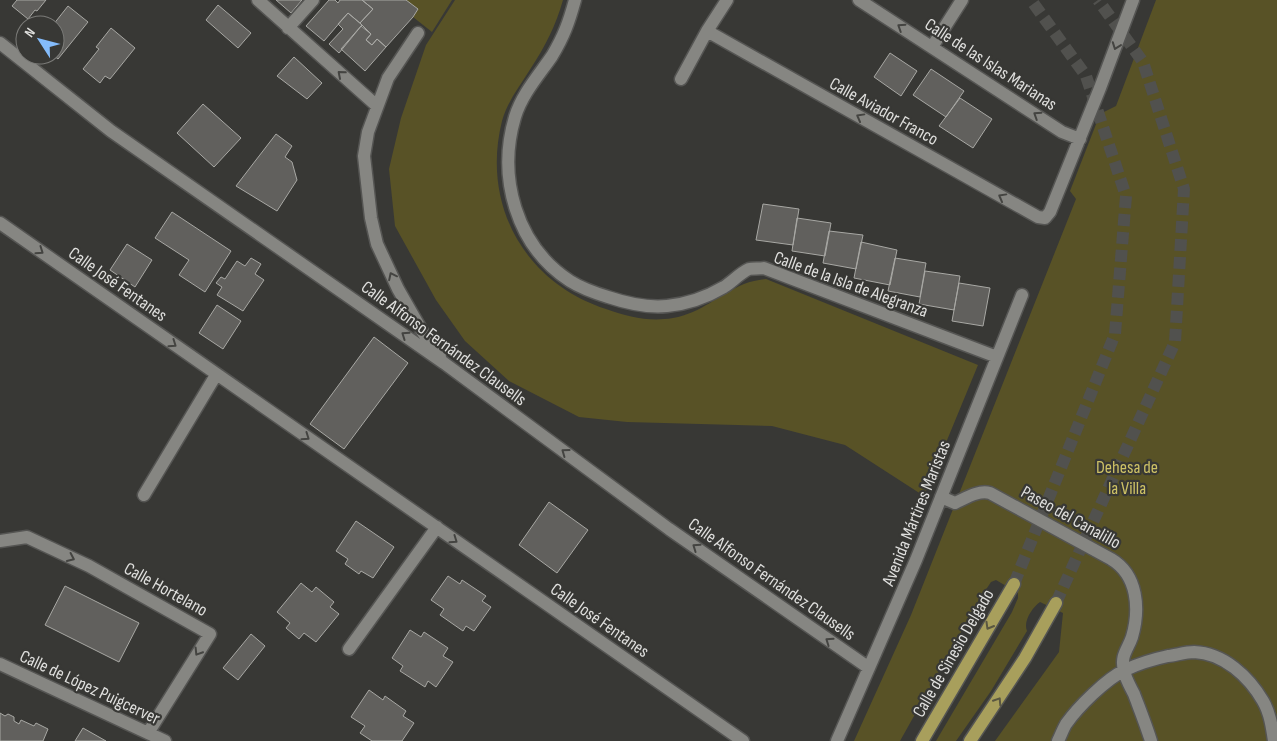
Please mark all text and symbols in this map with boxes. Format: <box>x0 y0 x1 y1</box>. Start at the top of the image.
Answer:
street label: Calle de las Islas Marianas <box>921 14 1061 115</box>
north arrow <box>15 15 65 65</box>
one-way arrow <box>897 23 906 33</box>
text: N <box>21 25 39 41</box>
one-way arrow <box>1112 41 1122 49</box>
one-way arrow <box>337 71 346 80</box>
street label: Calle Aviador Franco <box>826 73 942 150</box>
one-way arrow <box>1033 112 1042 122</box>
one-way arrow <box>857 113 866 123</box>
one-way arrow <box>998 193 1007 203</box>
street label: Calle José Fentanes <box>64 243 171 326</box>
one-way arrow <box>34 245 44 254</box>
street label: Calle de la Isla de Alegranza <box>771 247 931 322</box>
one-way arrow <box>388 272 398 281</box>
street label: Calle Alfonso Fernández Clausells <box>357 276 530 410</box>
one-way arrow <box>402 333 411 341</box>
one-way arrow <box>167 338 177 347</box>
one-way arrow <box>300 431 310 440</box>
street label: Avenida Mártires Maristas <box>877 438 955 590</box>
one-way arrow <box>562 449 571 457</box>
park label: Dehesa de la Villa <box>1096 457 1158 499</box>
street label: Paseo del Canalillo <box>1017 481 1124 553</box>
street label: Calle Alfonso Fernández Clausells <box>684 514 859 645</box>
one-way arrow <box>448 534 458 543</box>
one-way arrow <box>692 544 702 553</box>
one-way arrow <box>66 551 75 562</box>
street label: Calle Hortelano <box>120 558 211 621</box>
street label: Calle José Fentanes <box>546 579 653 662</box>
street label: Calle de Sinesio Delgado <box>908 586 999 721</box>
one-way arrow <box>986 620 996 629</box>
one-way arrow <box>825 638 835 647</box>
street label: Calle de López Puigcerver <box>16 646 163 729</box>
one-way arrow <box>195 647 205 656</box>
one-way arrow <box>991 697 1001 706</box>

